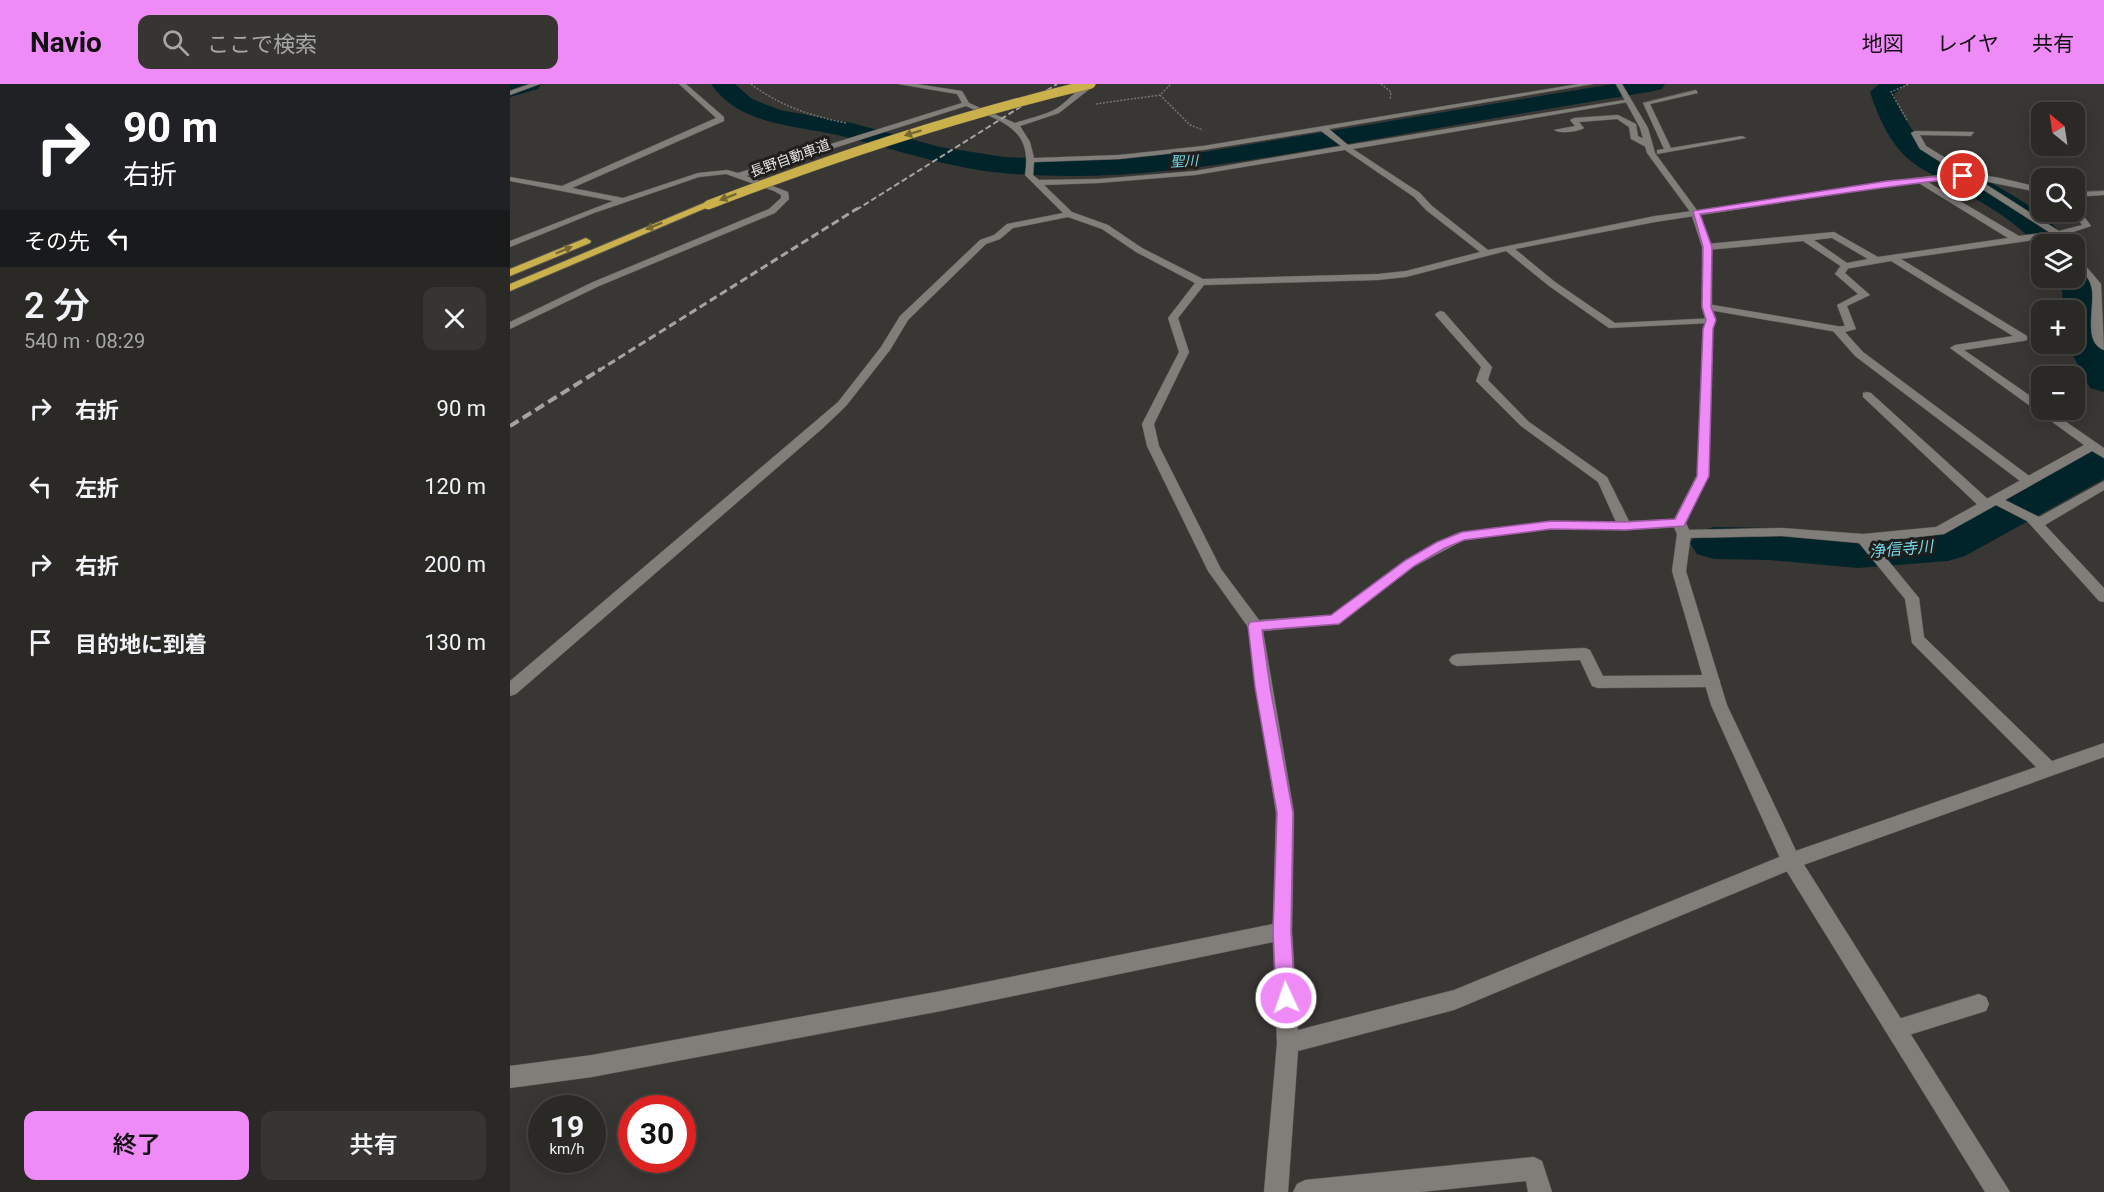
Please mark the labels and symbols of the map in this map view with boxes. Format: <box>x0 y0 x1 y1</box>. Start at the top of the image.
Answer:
north arrow <box>2031 102 2085 156</box>
one-way arrow <box>904 129 922 138</box>
street label: 長野自動車道 <box>748 136 832 180</box>
pin <box>1937 150 1988 201</box>
water label: 聖川 <box>1170 152 1200 170</box>
one-way arrow <box>719 192 737 202</box>
one-way arrow <box>644 221 662 231</box>
one-way arrow <box>555 245 573 254</box>
water label: 浄信寺川 <box>1868 537 1936 561</box>
position arrow <box>1254 966 1318 1030</box>
speed limit sign: 30 <box>618 1095 696 1173</box>

